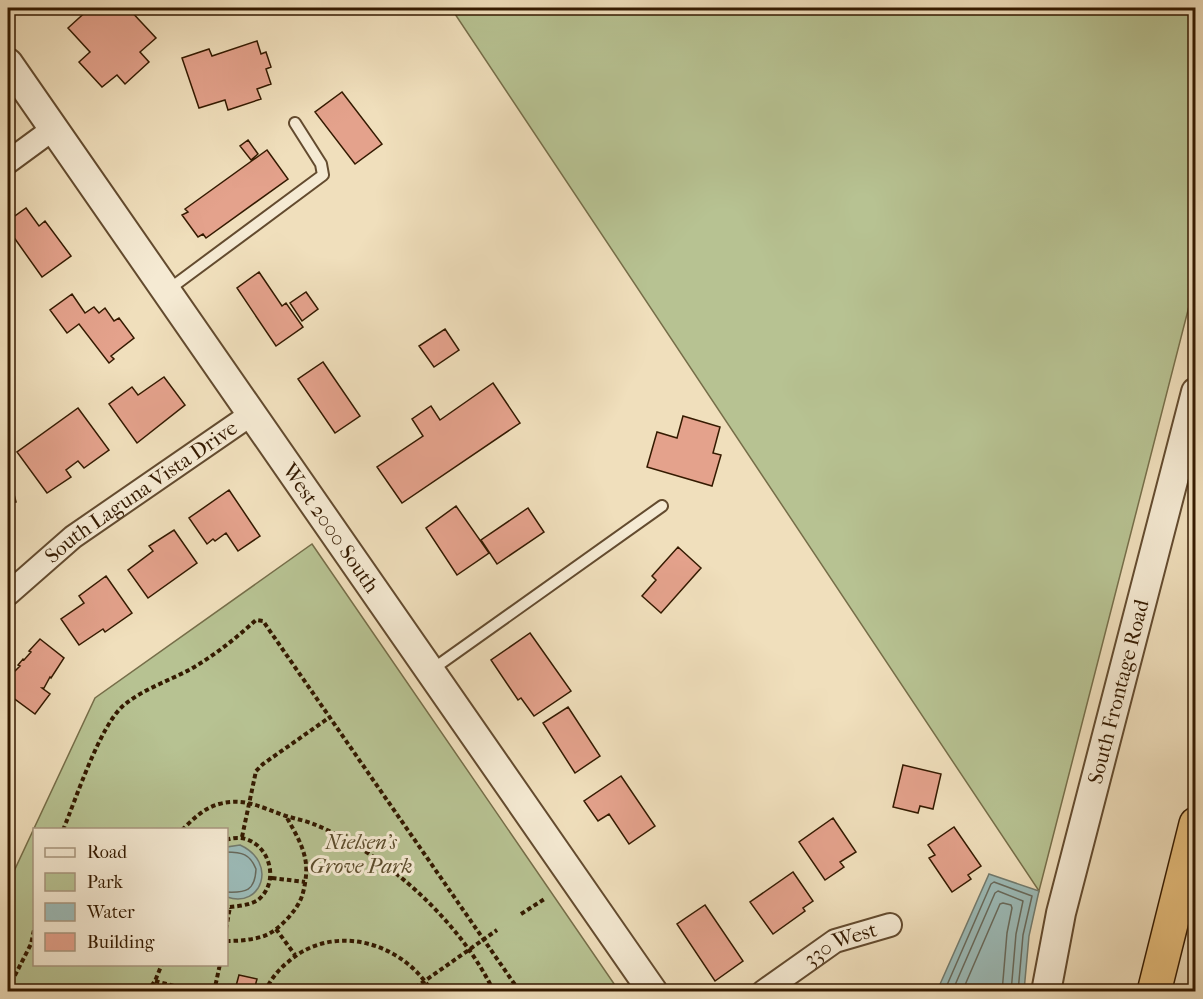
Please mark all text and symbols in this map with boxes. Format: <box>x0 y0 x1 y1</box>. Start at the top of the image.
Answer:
street label: South Laguna Vista Drive <box>40 416 242 568</box>
street label: West 2000 South <box>277 458 384 597</box>
street label: South Frontage Road <box>1083 596 1154 787</box>
legend <box>33 828 228 966</box>
park label: Nielsen's Grove Park <box>309 830 413 878</box>
text: Road <box>87 842 127 863</box>
text: Park <box>87 872 124 893</box>
text: Water <box>86 902 135 923</box>
street label: 330 West <box>799 917 880 971</box>
text: Building <box>87 932 155 953</box>

